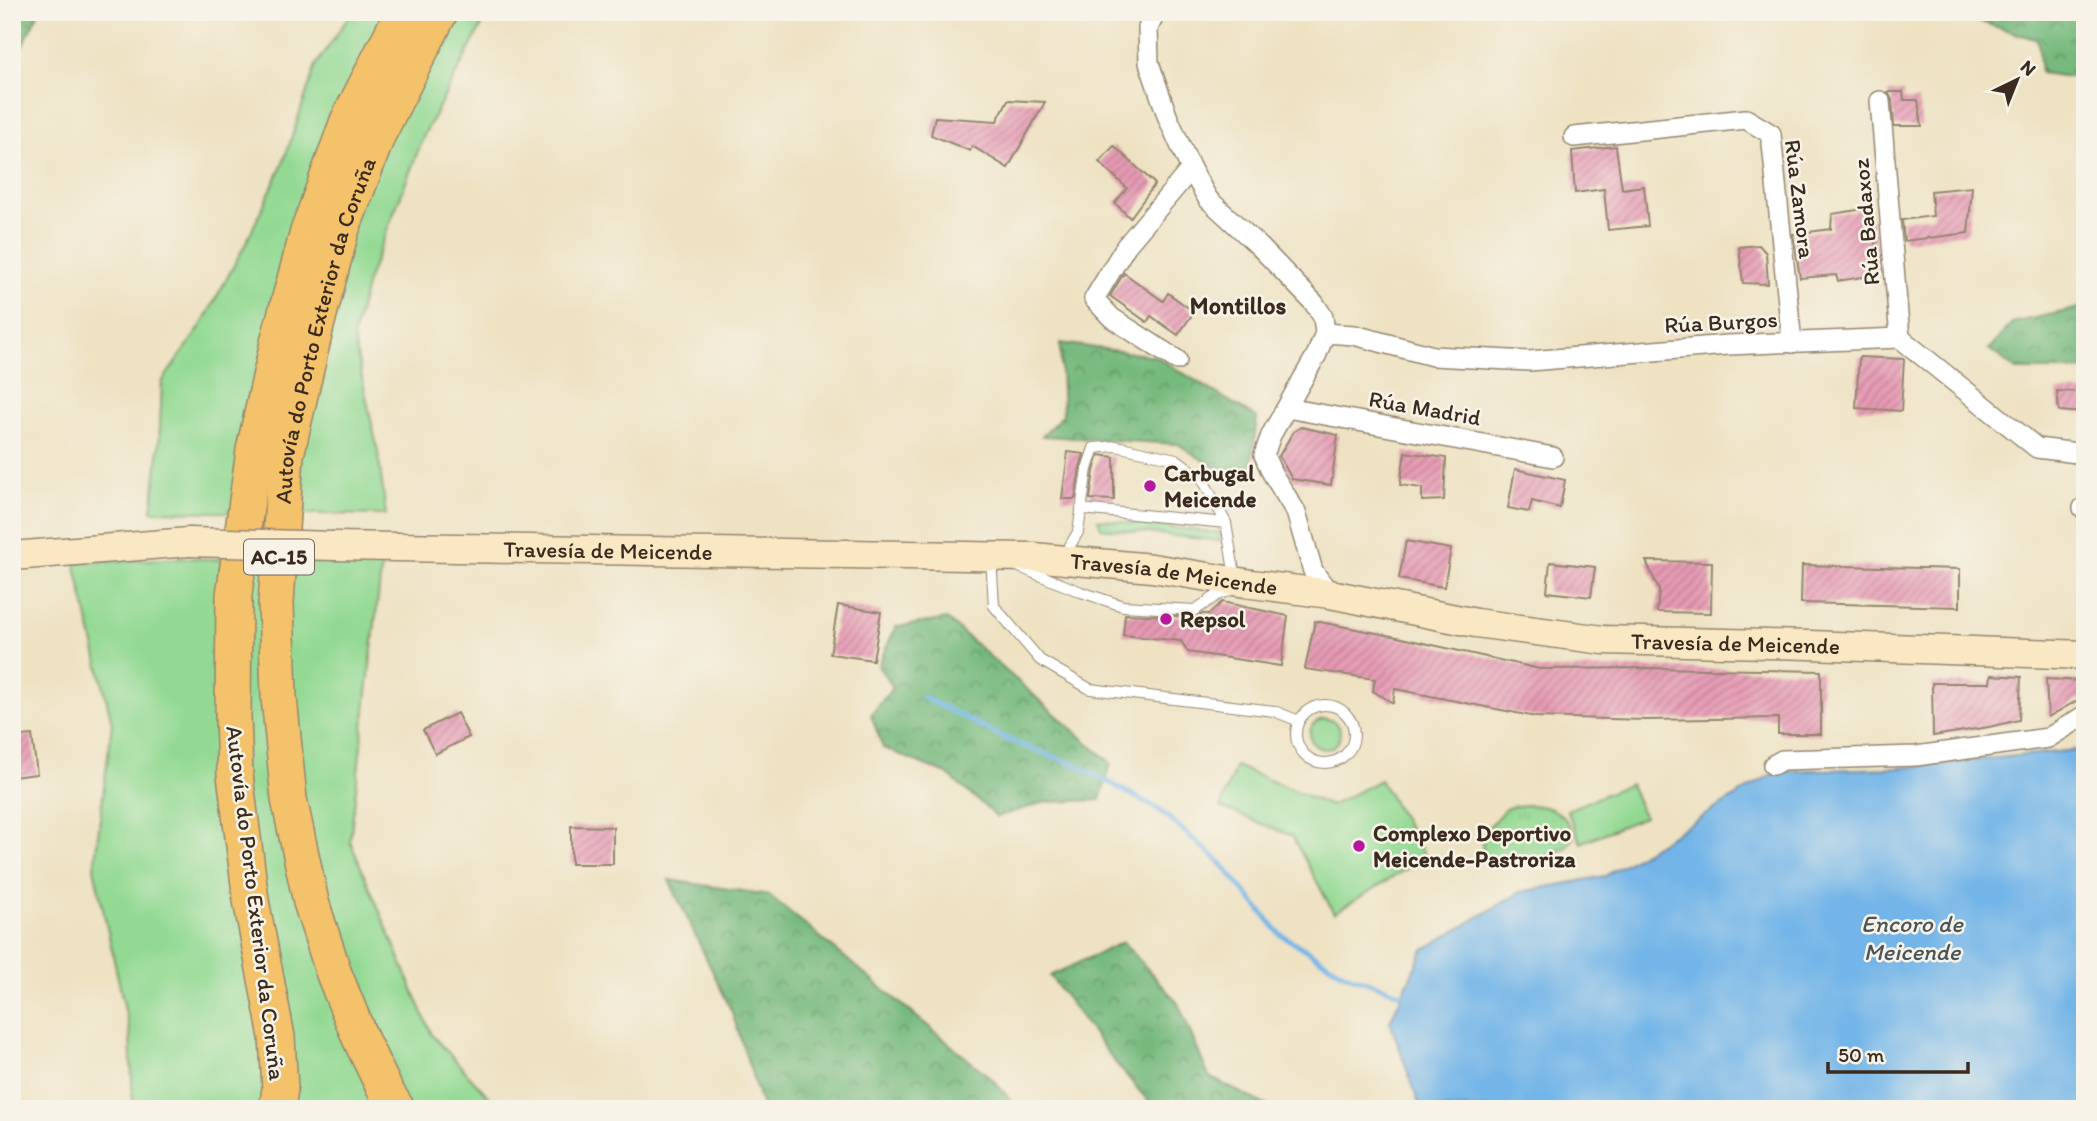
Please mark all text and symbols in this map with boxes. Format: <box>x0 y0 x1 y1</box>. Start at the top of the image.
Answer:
north arrow <box>1982 46 2052 116</box>
text: N <box>2016 55 2041 81</box>
street label: Rúa Zamora <box>1779 138 1821 260</box>
street label: Autovía do Porto Exterior da Coruña <box>269 153 382 505</box>
street label: Rúa Badaxoz <box>1846 157 1886 287</box>
district label: Montillos <box>1190 291 1286 320</box>
street label: Rúa Burgos <box>1663 305 1779 339</box>
street label: Rúa Madrid <box>1367 384 1484 432</box>
place label: Carbugal Meicende <box>1164 459 1257 513</box>
marker: Carbugal Meicende <box>1142 478 1158 494</box>
street label: Travesía de Meicende <box>503 535 713 566</box>
road number: AC-15 <box>244 540 314 574</box>
street label: Travesía de Meicende <box>1069 546 1279 601</box>
place label: Repsol <box>1180 605 1246 633</box>
marker: Repsol <box>1158 611 1174 627</box>
street label: Travesía de Meicende <box>1631 627 1840 660</box>
street label: Autovía do Porto Exterior da Coruña <box>220 724 292 1082</box>
place label: Complexo Deportivo Meicende-Pastroriza <box>1373 819 1576 873</box>
marker: Complexo Deportivo Meicende-Pastroriza <box>1351 838 1367 854</box>
water label: Encoro de Meicende <box>1861 909 1964 966</box>
scale bar <box>1828 1030 1968 1074</box>
text: 50 m <box>1838 1042 1885 1067</box>

